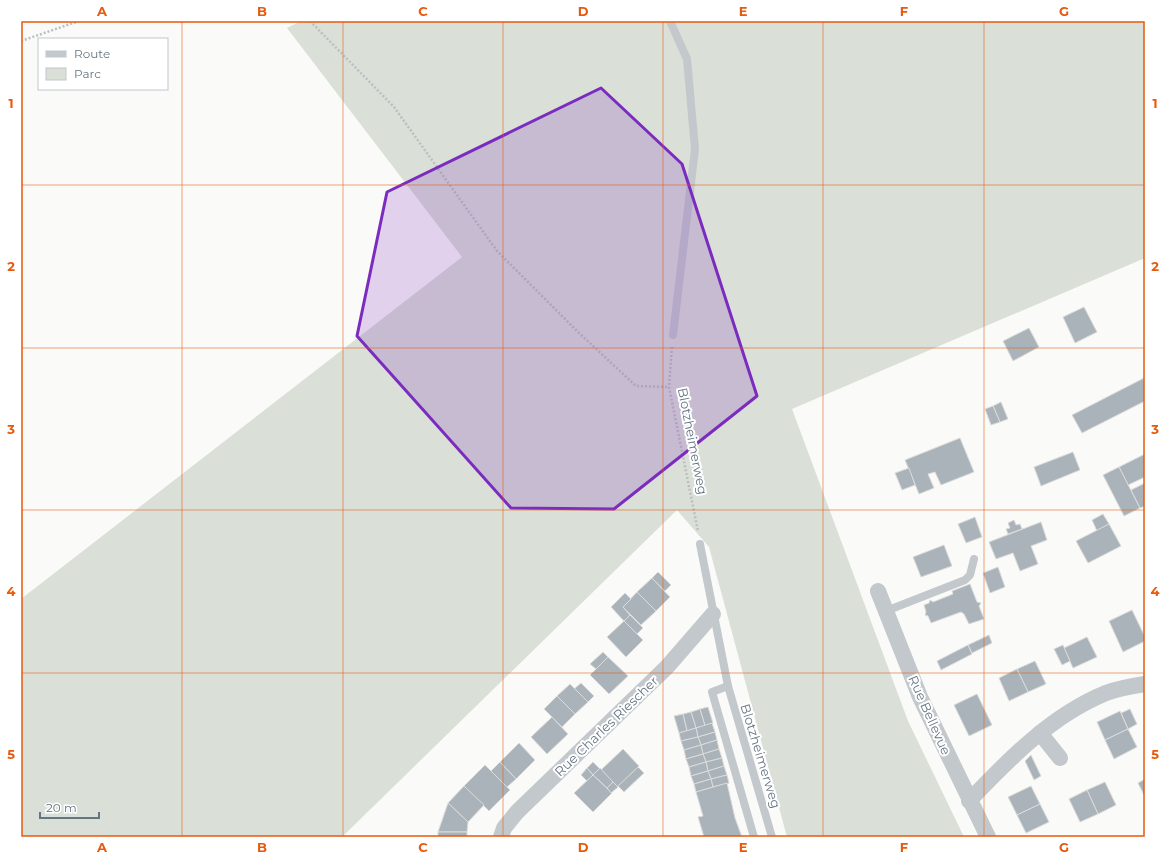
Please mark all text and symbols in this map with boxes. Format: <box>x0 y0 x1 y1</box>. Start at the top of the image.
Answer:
text: A <box>96 3 108 19</box>
text: B <box>257 3 267 19</box>
text: C <box>418 3 428 19</box>
text: D <box>578 3 589 19</box>
text: E <box>739 3 748 19</box>
text: F <box>900 3 908 19</box>
text: G <box>1059 3 1069 19</box>
legend <box>38 38 168 90</box>
text: Route <box>74 46 110 61</box>
text: Parc <box>74 66 101 81</box>
text: 1 <box>8 95 14 111</box>
text: 1 <box>1152 95 1158 111</box>
text: 2 <box>7 258 15 274</box>
text: 2 <box>1151 258 1159 274</box>
street label: Blotzheimerweg <box>675 386 711 496</box>
text: 3 <box>6 421 15 437</box>
text: 3 <box>1150 421 1159 437</box>
text: 4 <box>7 583 16 599</box>
text: 4 <box>1151 583 1160 599</box>
street label: Rue Charles Riescher <box>551 673 661 779</box>
street label: Rue Bellevue <box>905 673 955 757</box>
street label: Blotzheimerweg <box>737 702 785 810</box>
text: 5 <box>7 746 15 762</box>
text: 5 <box>1151 746 1159 762</box>
scale bar <box>40 794 99 820</box>
text: 20 m <box>46 800 77 815</box>
text: A <box>96 839 108 855</box>
text: B <box>257 839 267 855</box>
text: C <box>418 839 428 855</box>
text: D <box>578 839 589 855</box>
text: E <box>739 839 748 855</box>
text: F <box>900 839 908 855</box>
text: G <box>1059 839 1069 855</box>

